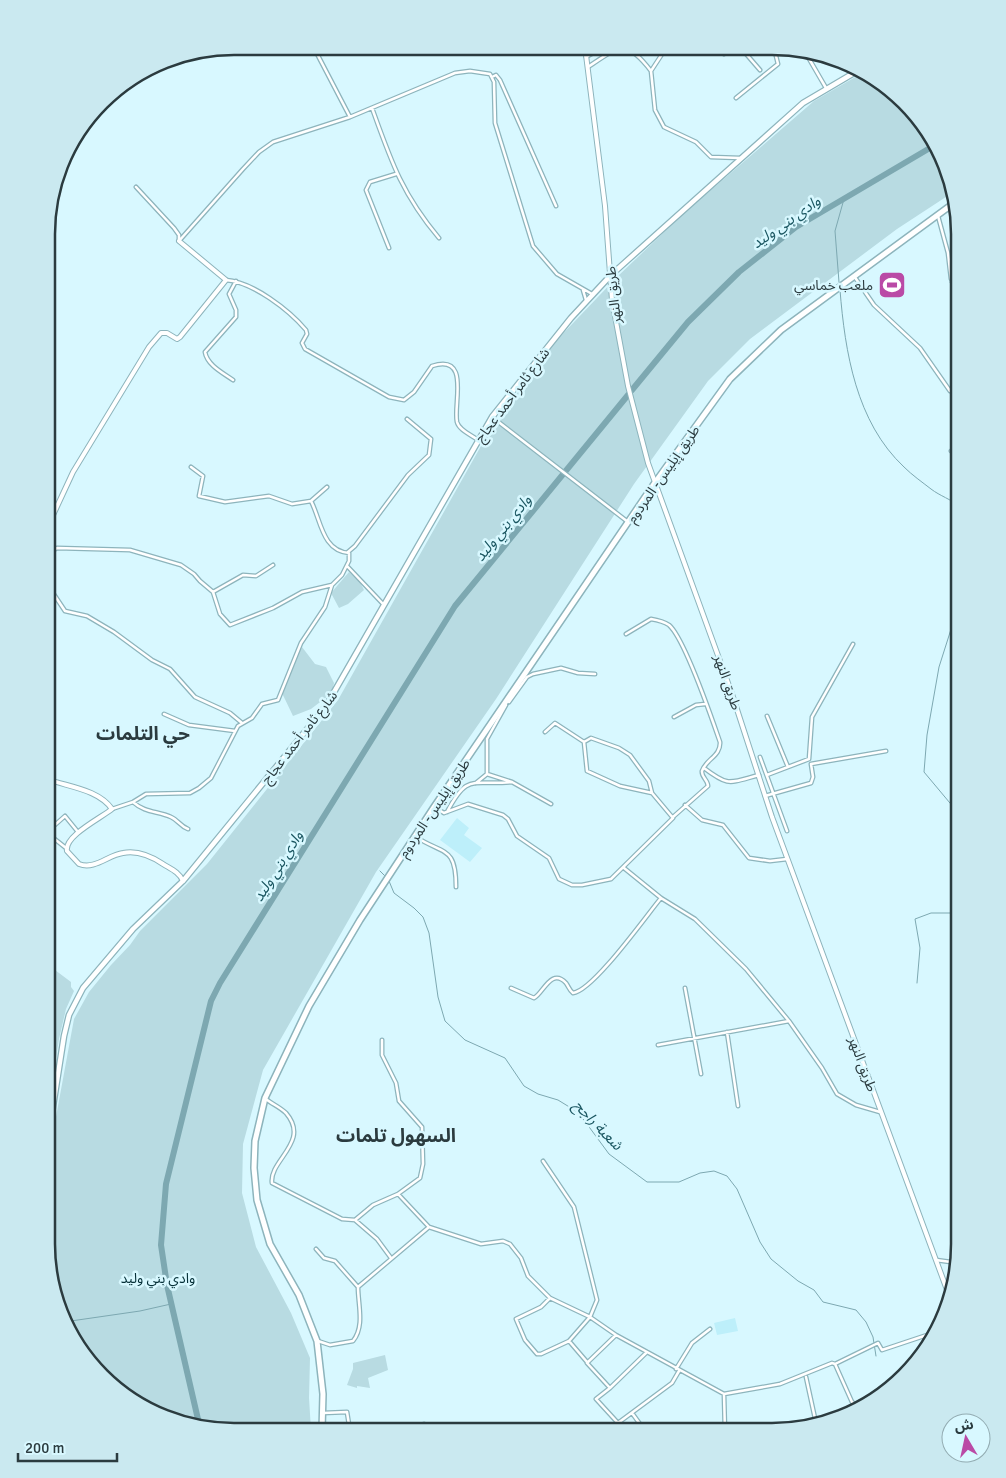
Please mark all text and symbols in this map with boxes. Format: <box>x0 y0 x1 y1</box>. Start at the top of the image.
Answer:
water label: وادي بني وليد <box>748 192 826 254</box>
street label: طريق النهر <box>602 265 626 325</box>
sports icon: ملعب خماسي <box>877 270 907 300</box>
place label: ملعب خماسي <box>794 277 873 296</box>
street label: شارع ثامر أحمد عجاج <box>471 344 555 447</box>
street label: طريق إيليس- المردوم <box>623 422 705 528</box>
water label: وادي بني وليد <box>471 491 537 566</box>
street label: طريق النهر <box>709 651 745 712</box>
street label: شارع ثامر أحمد عجاج <box>257 687 343 789</box>
district label: حي التلمات <box>96 722 190 748</box>
street label: طريق إيليس- المردوم <box>395 756 475 862</box>
water label: وادي بني وليد <box>249 827 309 906</box>
street label: طريق النهر <box>843 1033 880 1094</box>
water label: شعبة راجح <box>568 1096 626 1155</box>
district label: السهول تلمات <box>336 1124 456 1148</box>
park label: وادي بني وليد <box>121 1270 195 1289</box>
north arrow <box>941 1413 991 1463</box>
text: ش <box>953 1416 975 1436</box>
scale bar <box>18 1430 116 1462</box>
text: 200 m <box>25 1439 65 1457</box>

